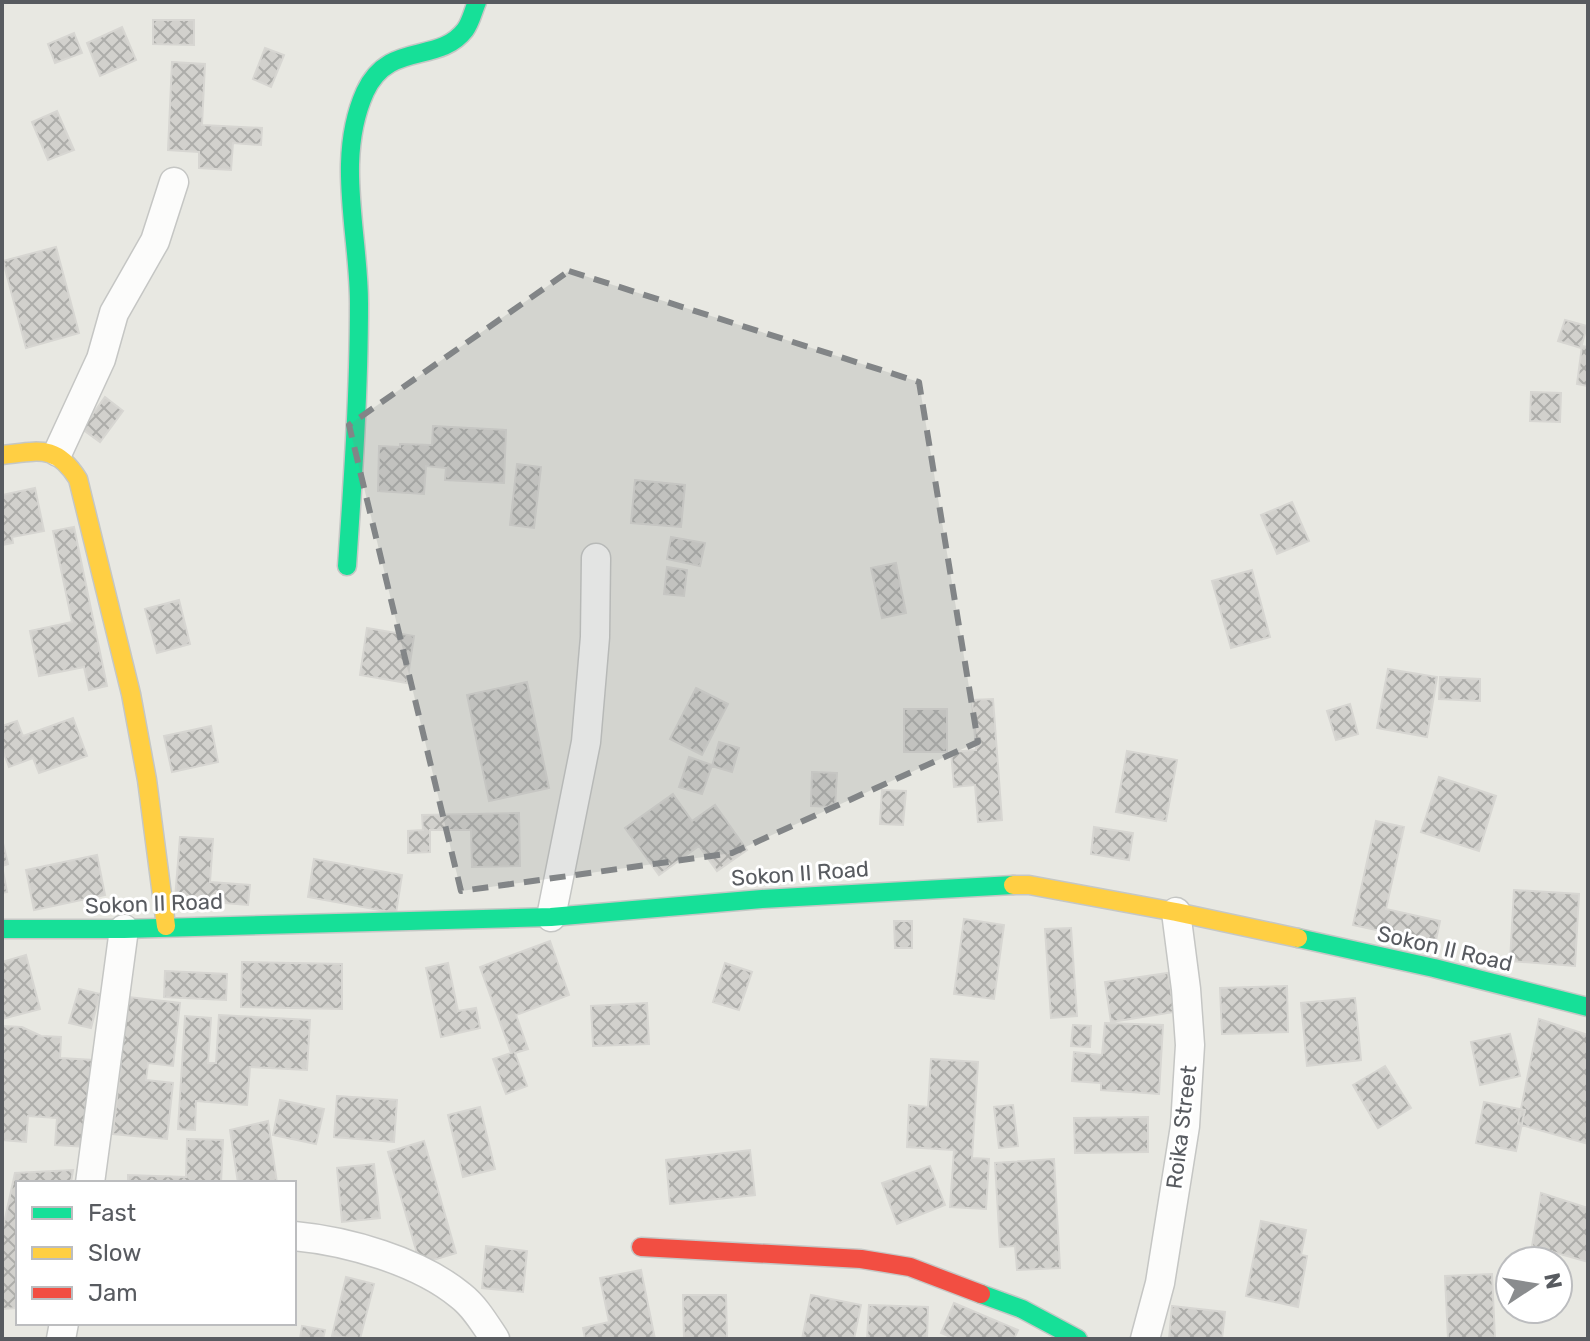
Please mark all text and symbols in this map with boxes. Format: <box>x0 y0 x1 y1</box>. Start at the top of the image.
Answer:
street label: Sokon II Road <box>730 855 870 892</box>
street label: Sokon II Road <box>85 888 223 919</box>
street label: Sokon II Road <box>1375 920 1515 977</box>
street label: Roika Street <box>1161 1063 1203 1190</box>
legend <box>16 1181 296 1325</box>
text: Fast <box>88 1199 136 1227</box>
text: Slow <box>88 1239 141 1267</box>
north arrow <box>1494 1245 1574 1325</box>
text: N <box>1538 1270 1568 1291</box>
text: Jam <box>88 1279 138 1307</box>

